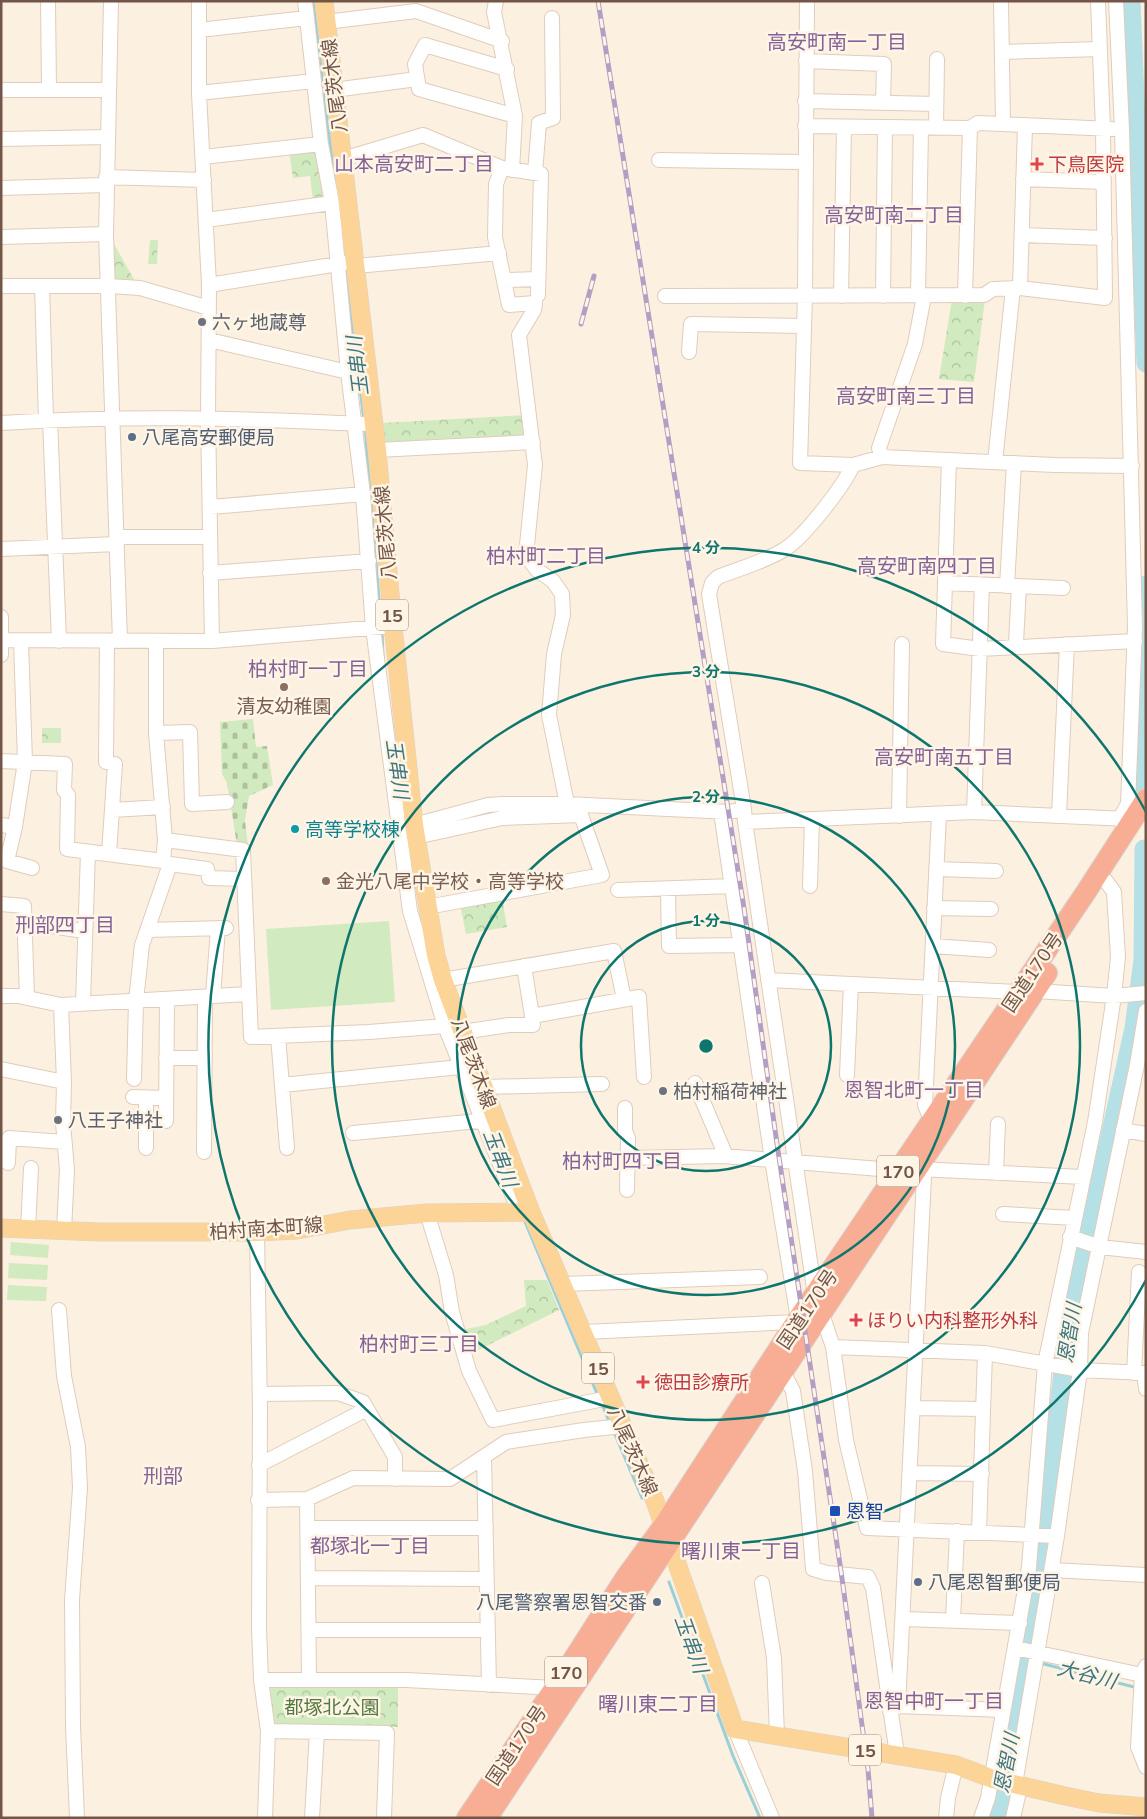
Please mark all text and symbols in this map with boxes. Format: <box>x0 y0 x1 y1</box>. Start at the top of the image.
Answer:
district label: 高安町南一丁目 <box>767 29 907 54</box>
street label: 八尾茨木線 <box>316 37 352 135</box>
district label: 山本高安町二丁目 <box>334 151 494 176</box>
place label: 下鳥医院 <box>1048 152 1124 176</box>
marker: 下鳥医院 <box>1030 157 1044 171</box>
district label: 高安町南二丁目 <box>824 202 964 227</box>
place label: 六ヶ地蔵尊 <box>212 310 307 334</box>
marker: 六ヶ地蔵尊 <box>196 316 208 328</box>
water label: 玉串川 <box>341 333 373 397</box>
district label: 高安町南三丁目 <box>836 383 976 408</box>
place label: 八尾高安郵便局 <box>142 425 275 449</box>
marker: 八尾高安郵便局 <box>126 431 138 443</box>
street label: 八尾茨木線 <box>369 485 401 581</box>
text: 4 分 <box>692 538 720 557</box>
district label: 柏村町二丁目 <box>486 543 606 568</box>
district label: 高安町南四丁目 <box>857 553 997 578</box>
road number: 15 <box>376 600 408 630</box>
district label: 柏村町一丁目 <box>248 656 368 681</box>
text: 3 分 <box>692 662 720 681</box>
marker: 清友幼稚園 <box>278 681 290 693</box>
place label: 清友幼稚園 <box>236 694 332 718</box>
water label: 玉串川 <box>381 738 415 802</box>
district label: 高安町南五丁目 <box>874 744 1014 769</box>
text: 2 分 <box>692 787 720 806</box>
place label: 高等学校棟 <box>305 817 400 841</box>
marker: 高等学校棟 <box>289 823 301 835</box>
place label: 金光八尾中学校・高等学校 <box>336 869 564 893</box>
marker: 金光八尾中学校・高等学校 <box>320 875 332 887</box>
text: 1 分 <box>692 911 720 930</box>
district label: 刑部四丁目 <box>15 912 115 937</box>
street label: 国道170号 <box>997 927 1067 1017</box>
street label: 八尾茨木線 <box>446 1014 502 1112</box>
centre of rings <box>697 1037 715 1055</box>
district label: 恩智北町一丁目 <box>844 1077 984 1102</box>
place label: 柏村稲荷神社 <box>673 1079 787 1103</box>
marker: 柏村稲荷神社 <box>657 1085 669 1097</box>
place label: 八王子神社 <box>68 1108 163 1132</box>
marker: 八王子神社 <box>52 1114 64 1126</box>
water label: 玉串川 <box>479 1126 524 1192</box>
district label: 柏村町四丁目 <box>562 1148 682 1173</box>
road number: 170 <box>877 1156 919 1186</box>
street label: 柏村南本町線 <box>208 1212 324 1244</box>
street label: 国道170号 <box>772 1264 842 1354</box>
water label: 恩智川 <box>1052 1299 1086 1365</box>
place label: ほりい内科整形外科 <box>867 1308 1038 1332</box>
marker: ほりい内科整形外科 <box>849 1313 863 1327</box>
district label: 柏村町三丁目 <box>359 1331 479 1356</box>
road number: 15 <box>582 1352 614 1384</box>
place label: 徳田診療所 <box>654 1370 749 1394</box>
marker: 徳田診療所 <box>636 1375 650 1389</box>
street label: 八尾茨木線 <box>603 1403 663 1499</box>
district label: 刑部 <box>143 1463 183 1488</box>
place label: 恩智 <box>846 1499 884 1523</box>
marker: 恩智 <box>828 1504 842 1518</box>
district label: 都塚北一丁目 <box>310 1533 430 1558</box>
district label: 曙川東一丁目 <box>681 1538 801 1563</box>
place label: 八尾恩智郵便局 <box>928 1570 1061 1594</box>
marker: 八尾恩智郵便局 <box>912 1576 924 1588</box>
place label: 八尾警察署恩智交番 <box>476 1590 647 1614</box>
marker: 八尾警察署恩智交番 <box>651 1596 663 1608</box>
water label: 玉串川 <box>670 1612 715 1678</box>
water label: 大谷川 <box>1055 1655 1121 1694</box>
road number: 170 <box>545 1656 587 1688</box>
district label: 恩智中町一丁目 <box>864 1688 1004 1713</box>
district label: 曙川東二丁目 <box>598 1691 718 1716</box>
park label: 都塚北公園 <box>284 1695 380 1719</box>
street label: 国道170号 <box>481 1700 551 1790</box>
water label: 恩智川 <box>988 1729 1024 1795</box>
road number: 15 <box>849 1734 881 1766</box>

